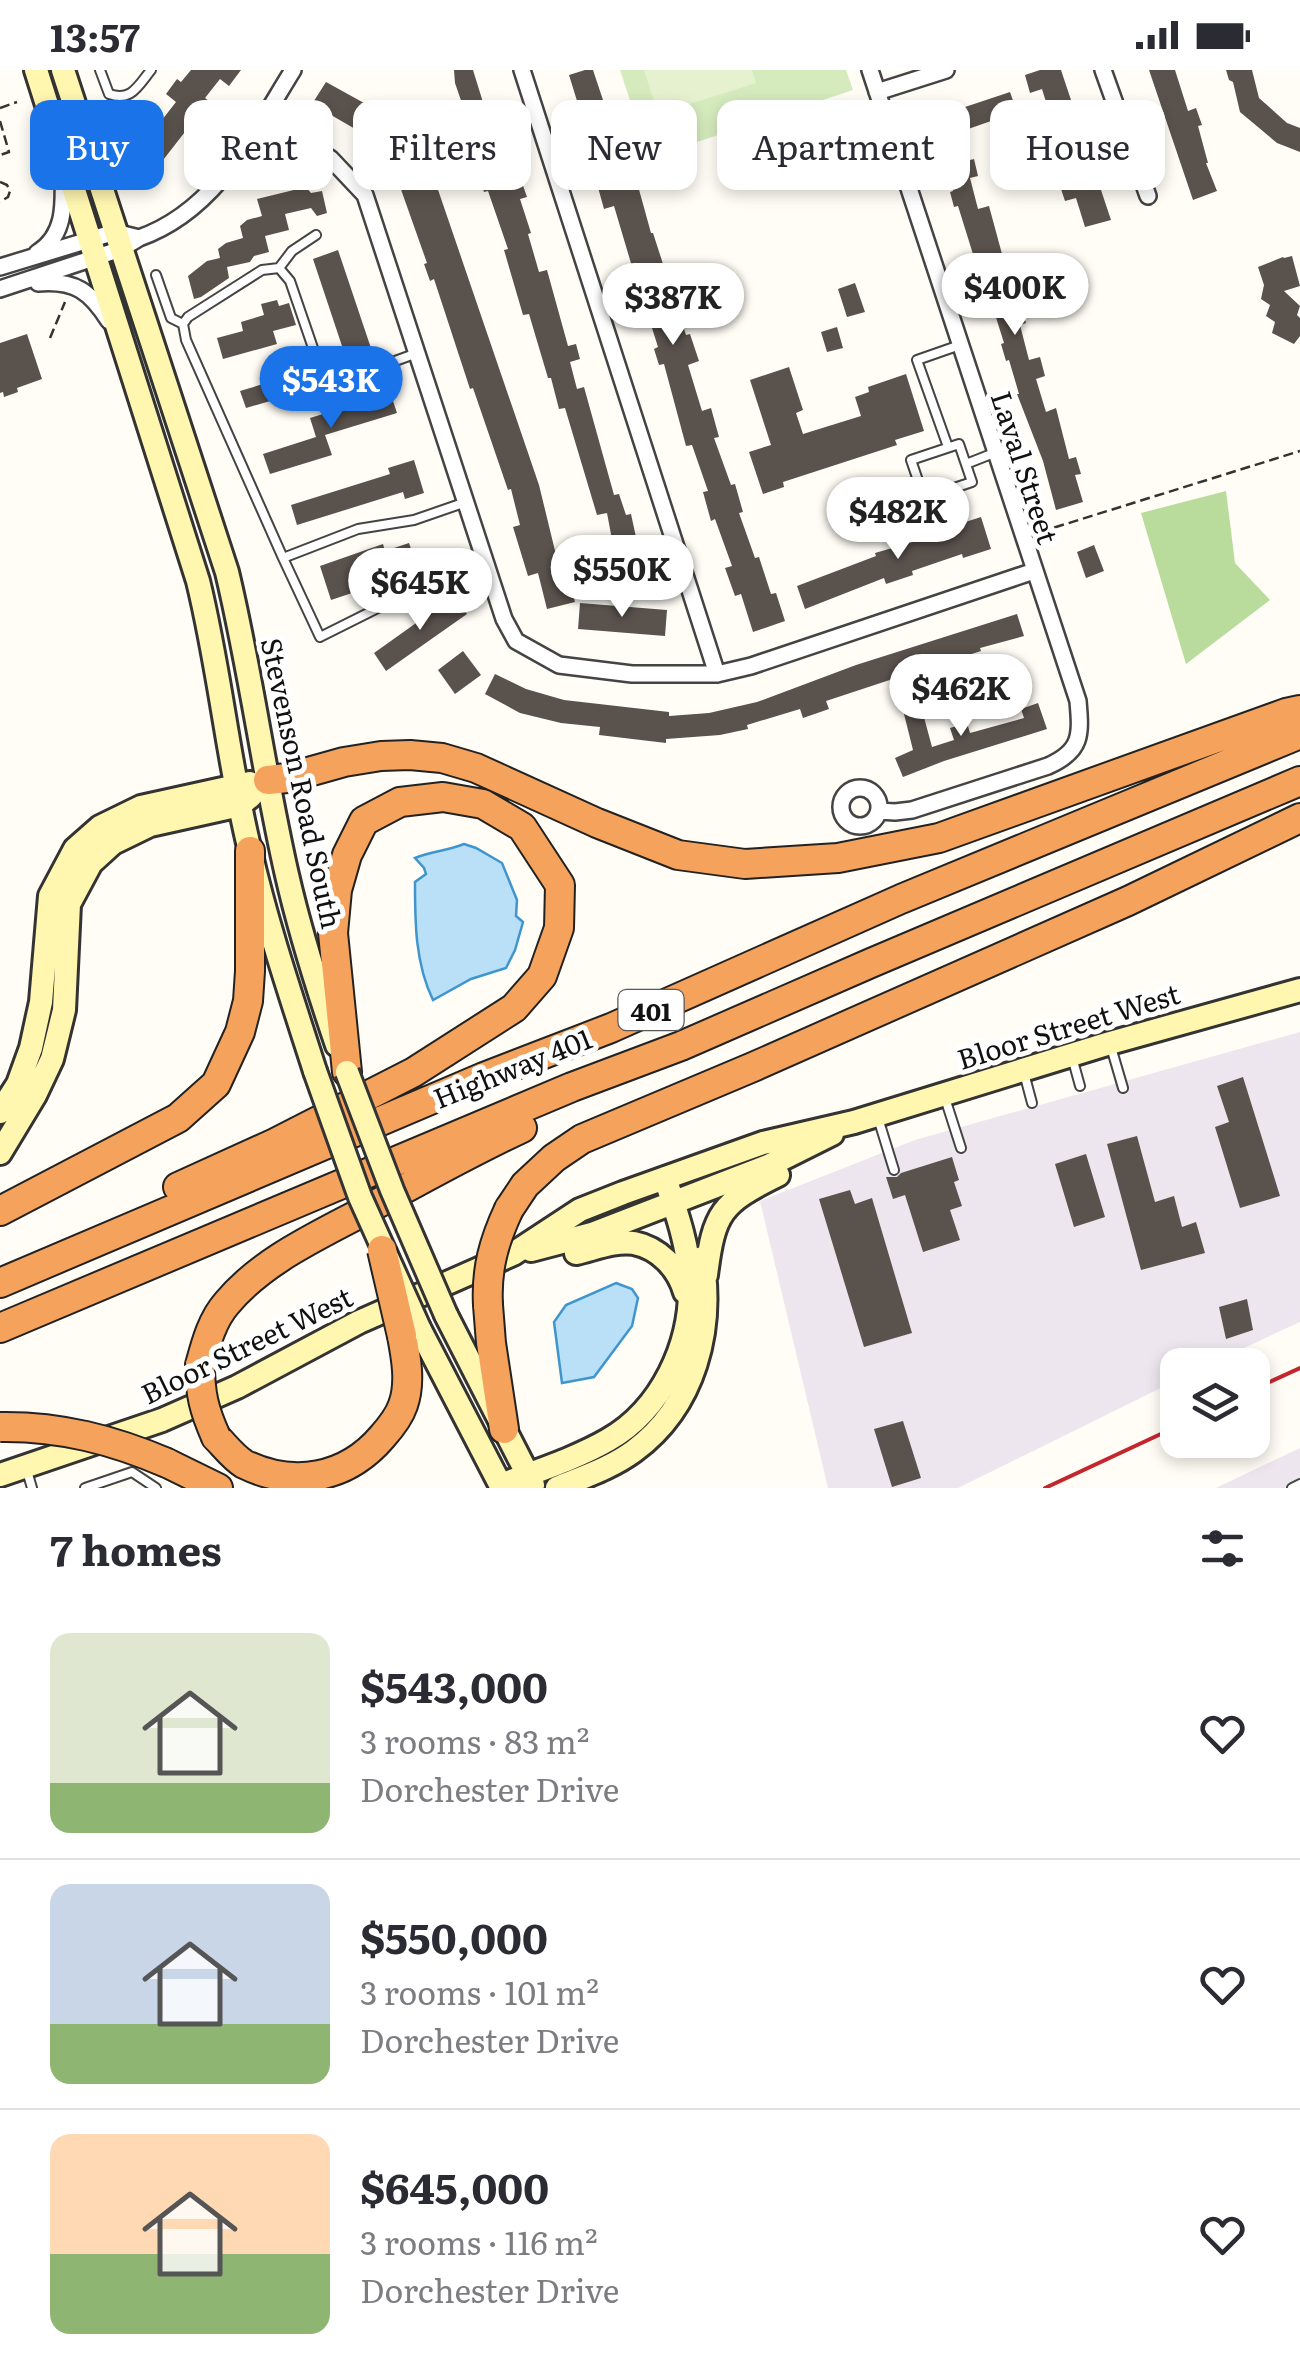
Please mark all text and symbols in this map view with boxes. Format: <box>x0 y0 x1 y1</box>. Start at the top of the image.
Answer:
text: 13:57 <box>50 7 140 64</box>
chip: Buy <box>30 100 164 190</box>
chip: Rent <box>184 100 333 190</box>
chip: Filters <box>353 100 531 190</box>
chip: New <box>551 100 697 190</box>
chip: Apartment <box>717 100 970 190</box>
chip: House <box>990 100 1165 190</box>
pin: $400K <box>945 253 1085 338</box>
text: $400K <box>964 261 1066 309</box>
pin: $387K <box>603 263 743 348</box>
text: $387K <box>624 271 722 319</box>
pin: $543K <box>261 346 401 431</box>
text: $543K <box>282 354 380 402</box>
street label: Laval Street <box>982 385 1071 549</box>
pin: $482K <box>828 477 968 562</box>
text: $482K <box>848 485 948 533</box>
pin: $550K <box>552 535 692 620</box>
text: $550K <box>573 543 671 591</box>
pin: $645K <box>350 548 490 633</box>
text: $645K <box>370 556 470 604</box>
street label: Stevenson Road South <box>252 634 354 932</box>
pin: $462K <box>891 654 1031 739</box>
text: $462K <box>911 662 1011 710</box>
street label: Bloor Street West <box>952 971 1185 1079</box>
road number: 401 <box>618 990 684 1030</box>
street label: Highway 401 <box>426 1016 598 1118</box>
street label: Bloor Street West <box>133 1274 359 1413</box>
map controls <box>1160 1348 1270 1458</box>
button: layers <box>1160 1348 1270 1458</box>
text: 7 homes <box>50 1517 222 1579</box>
icon: filters <box>1195 1521 1250 1576</box>
text: $543,000 <box>360 1654 548 1716</box>
icon: home <box>130 1673 250 1793</box>
icon: heart <box>1195 1706 1250 1761</box>
text: 3 rooms · 83 m² <box>360 1716 590 1764</box>
text: Dorchester Drive <box>360 1764 619 1812</box>
text: $550,000 <box>360 1905 548 1967</box>
icon: home <box>130 1924 250 2044</box>
icon: heart <box>1195 1957 1250 2012</box>
text: 3 rooms · 101 m² <box>360 1967 599 2015</box>
text: Dorchester Drive <box>360 2015 619 2063</box>
text: $645,000 <box>360 2155 549 2217</box>
icon: home <box>130 2174 250 2294</box>
icon: heart <box>1195 2207 1250 2262</box>
text: 3 rooms · 116 m² <box>360 2217 598 2265</box>
text: Dorchester Drive <box>360 2265 619 2313</box>

